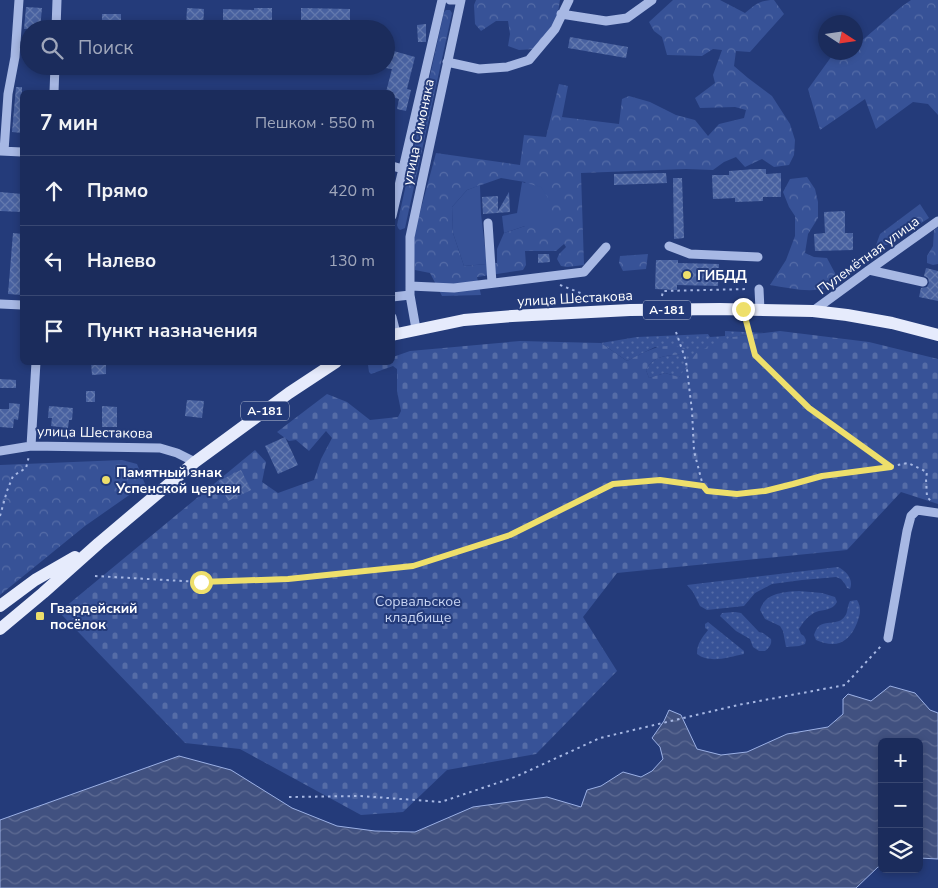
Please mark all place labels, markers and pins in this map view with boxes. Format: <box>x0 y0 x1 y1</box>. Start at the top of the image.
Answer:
place label: ГИБДД <box>697 266 747 285</box>
marker: ГИБДД <box>681 269 693 281</box>
place label: Памятный знак Успенской церкви <box>115 463 240 498</box>
marker: Памятный знак Успенской церкви <box>100 474 112 486</box>
place label: Гвардейский посёлок <box>50 599 138 634</box>
marker: Гвардейский посёлок <box>34 610 46 622</box>

